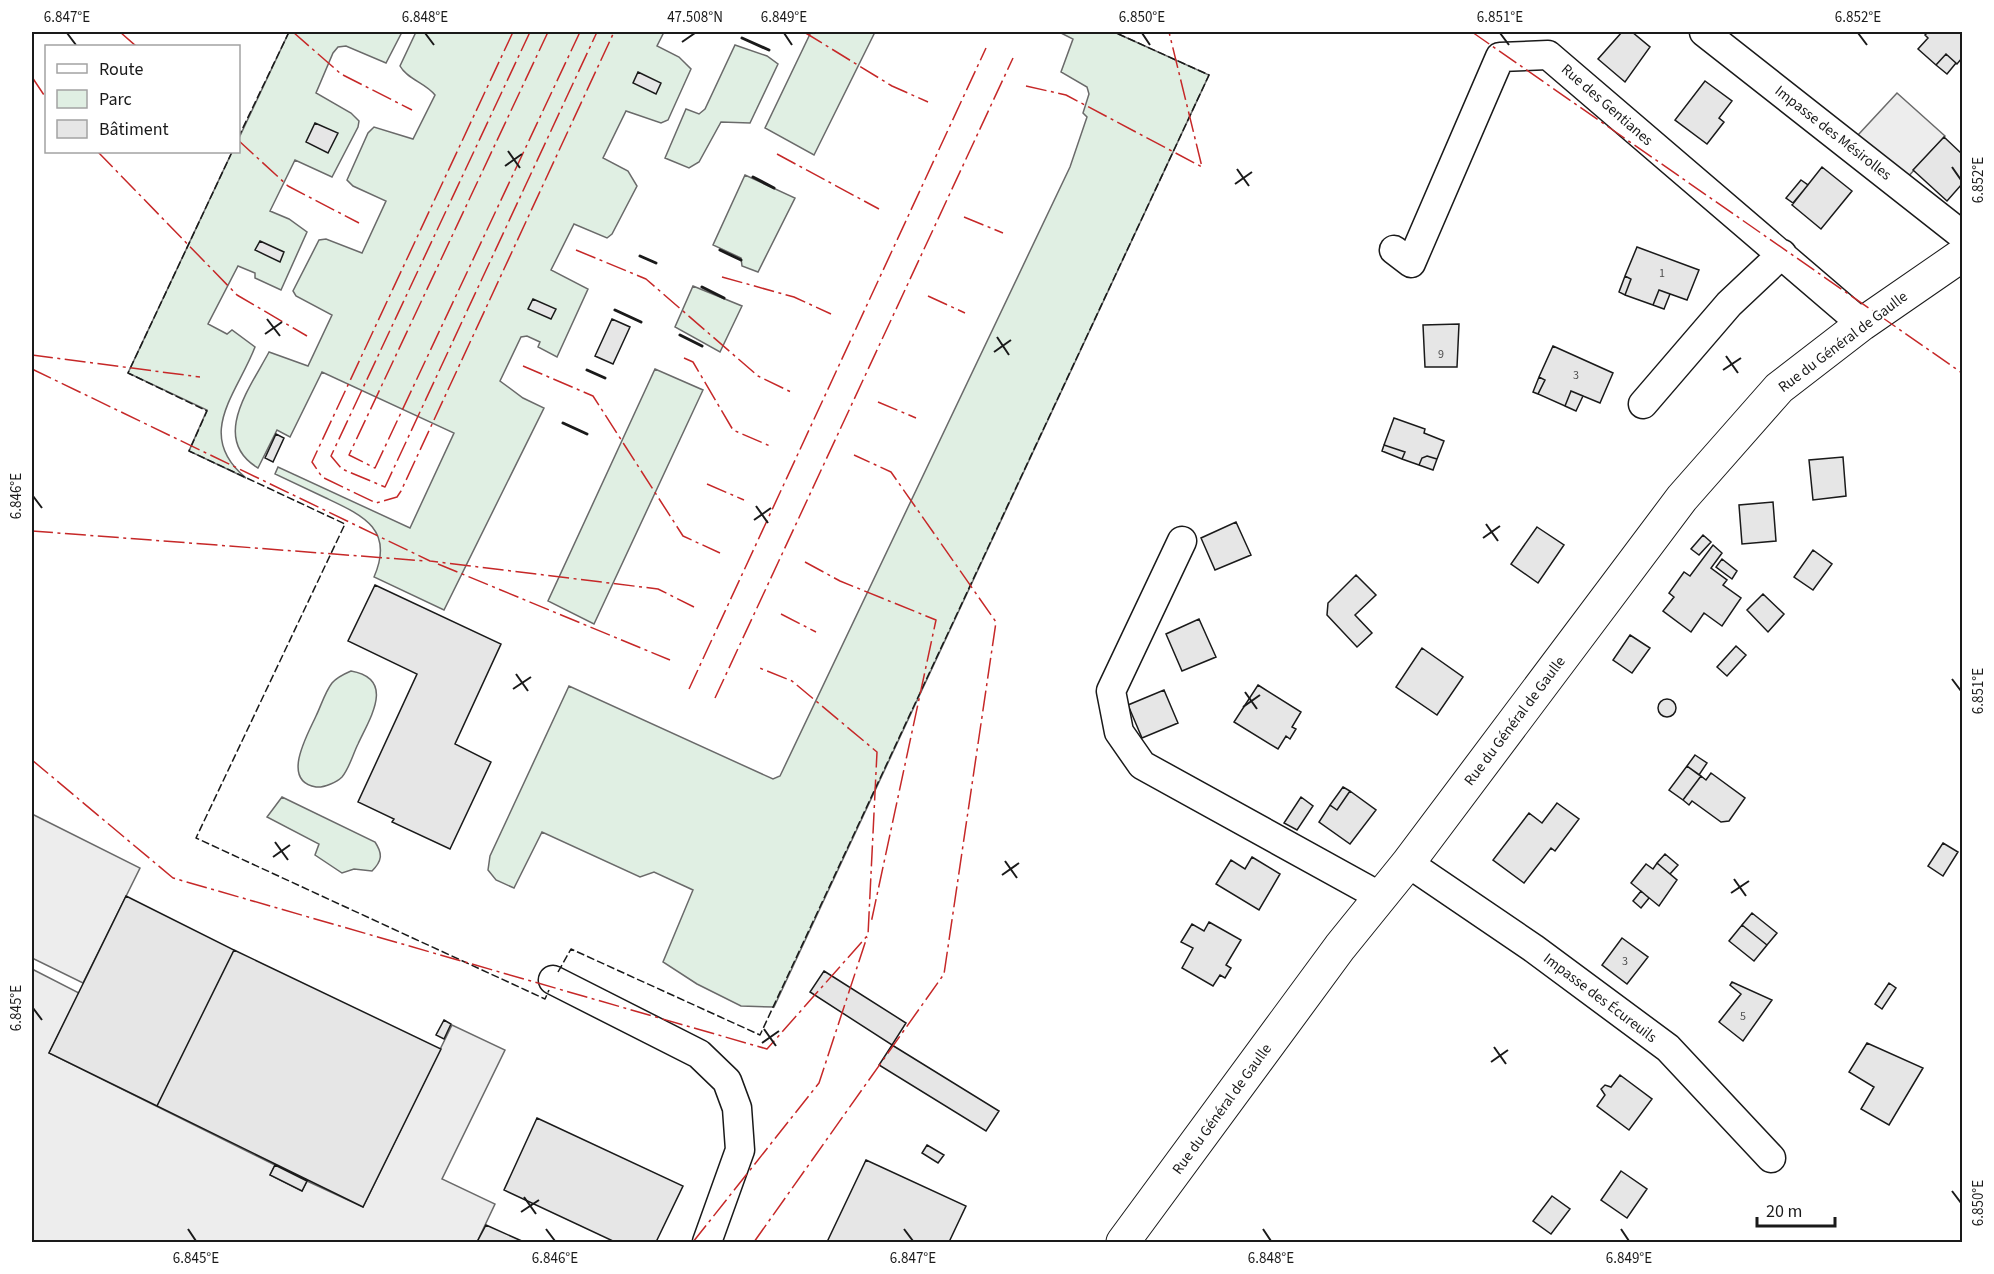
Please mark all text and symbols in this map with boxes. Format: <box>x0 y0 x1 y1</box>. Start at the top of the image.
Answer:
text: 6.847°E <box>44 7 90 28</box>
text: 6.848°E <box>402 7 448 28</box>
text: 47.508°N <box>667 7 723 28</box>
text: 6.849°E <box>761 7 807 28</box>
text: 6.850°E <box>1119 7 1165 28</box>
text: 6.851°E <box>1477 7 1523 28</box>
text: 6.852°E <box>1835 7 1881 28</box>
legend <box>45 45 240 153</box>
text: Route <box>99 57 143 82</box>
street label: Rue des Gentianes <box>1557 59 1657 151</box>
street label: Impasse des Mésirolles <box>1770 81 1896 185</box>
text: Parc <box>99 87 132 112</box>
text: Bâtiment <box>99 117 169 142</box>
text: 6.852°E <box>1968 157 1989 203</box>
house number: 1 <box>1659 265 1665 282</box>
street label: Rue du Général de Gaulle <box>1774 286 1912 398</box>
house number: 9 <box>1438 346 1444 363</box>
house number: 3 <box>1573 367 1579 384</box>
text: 6.846°E <box>6 473 27 519</box>
street label: Rue du Général de Gaulle <box>1459 652 1571 790</box>
text: 6.851°E <box>1968 668 1989 714</box>
street label: Impasse des Écureuils <box>1539 948 1661 1048</box>
house number: 3 <box>1622 953 1628 970</box>
text: 6.845°E <box>6 985 27 1031</box>
house number: 5 <box>1740 1008 1746 1025</box>
street label: Rue du Général de Gaulle <box>1167 1039 1277 1179</box>
text: 6.850°E <box>1968 1180 1989 1226</box>
scale bar <box>1757 1190 1835 1228</box>
text: 20 m <box>1766 1199 1802 1224</box>
text: 6.845°E <box>173 1248 219 1269</box>
text: 6.846°E <box>532 1248 578 1269</box>
text: 6.847°E <box>890 1248 936 1269</box>
text: 6.848°E <box>1248 1248 1294 1269</box>
text: 6.849°E <box>1606 1248 1652 1269</box>

